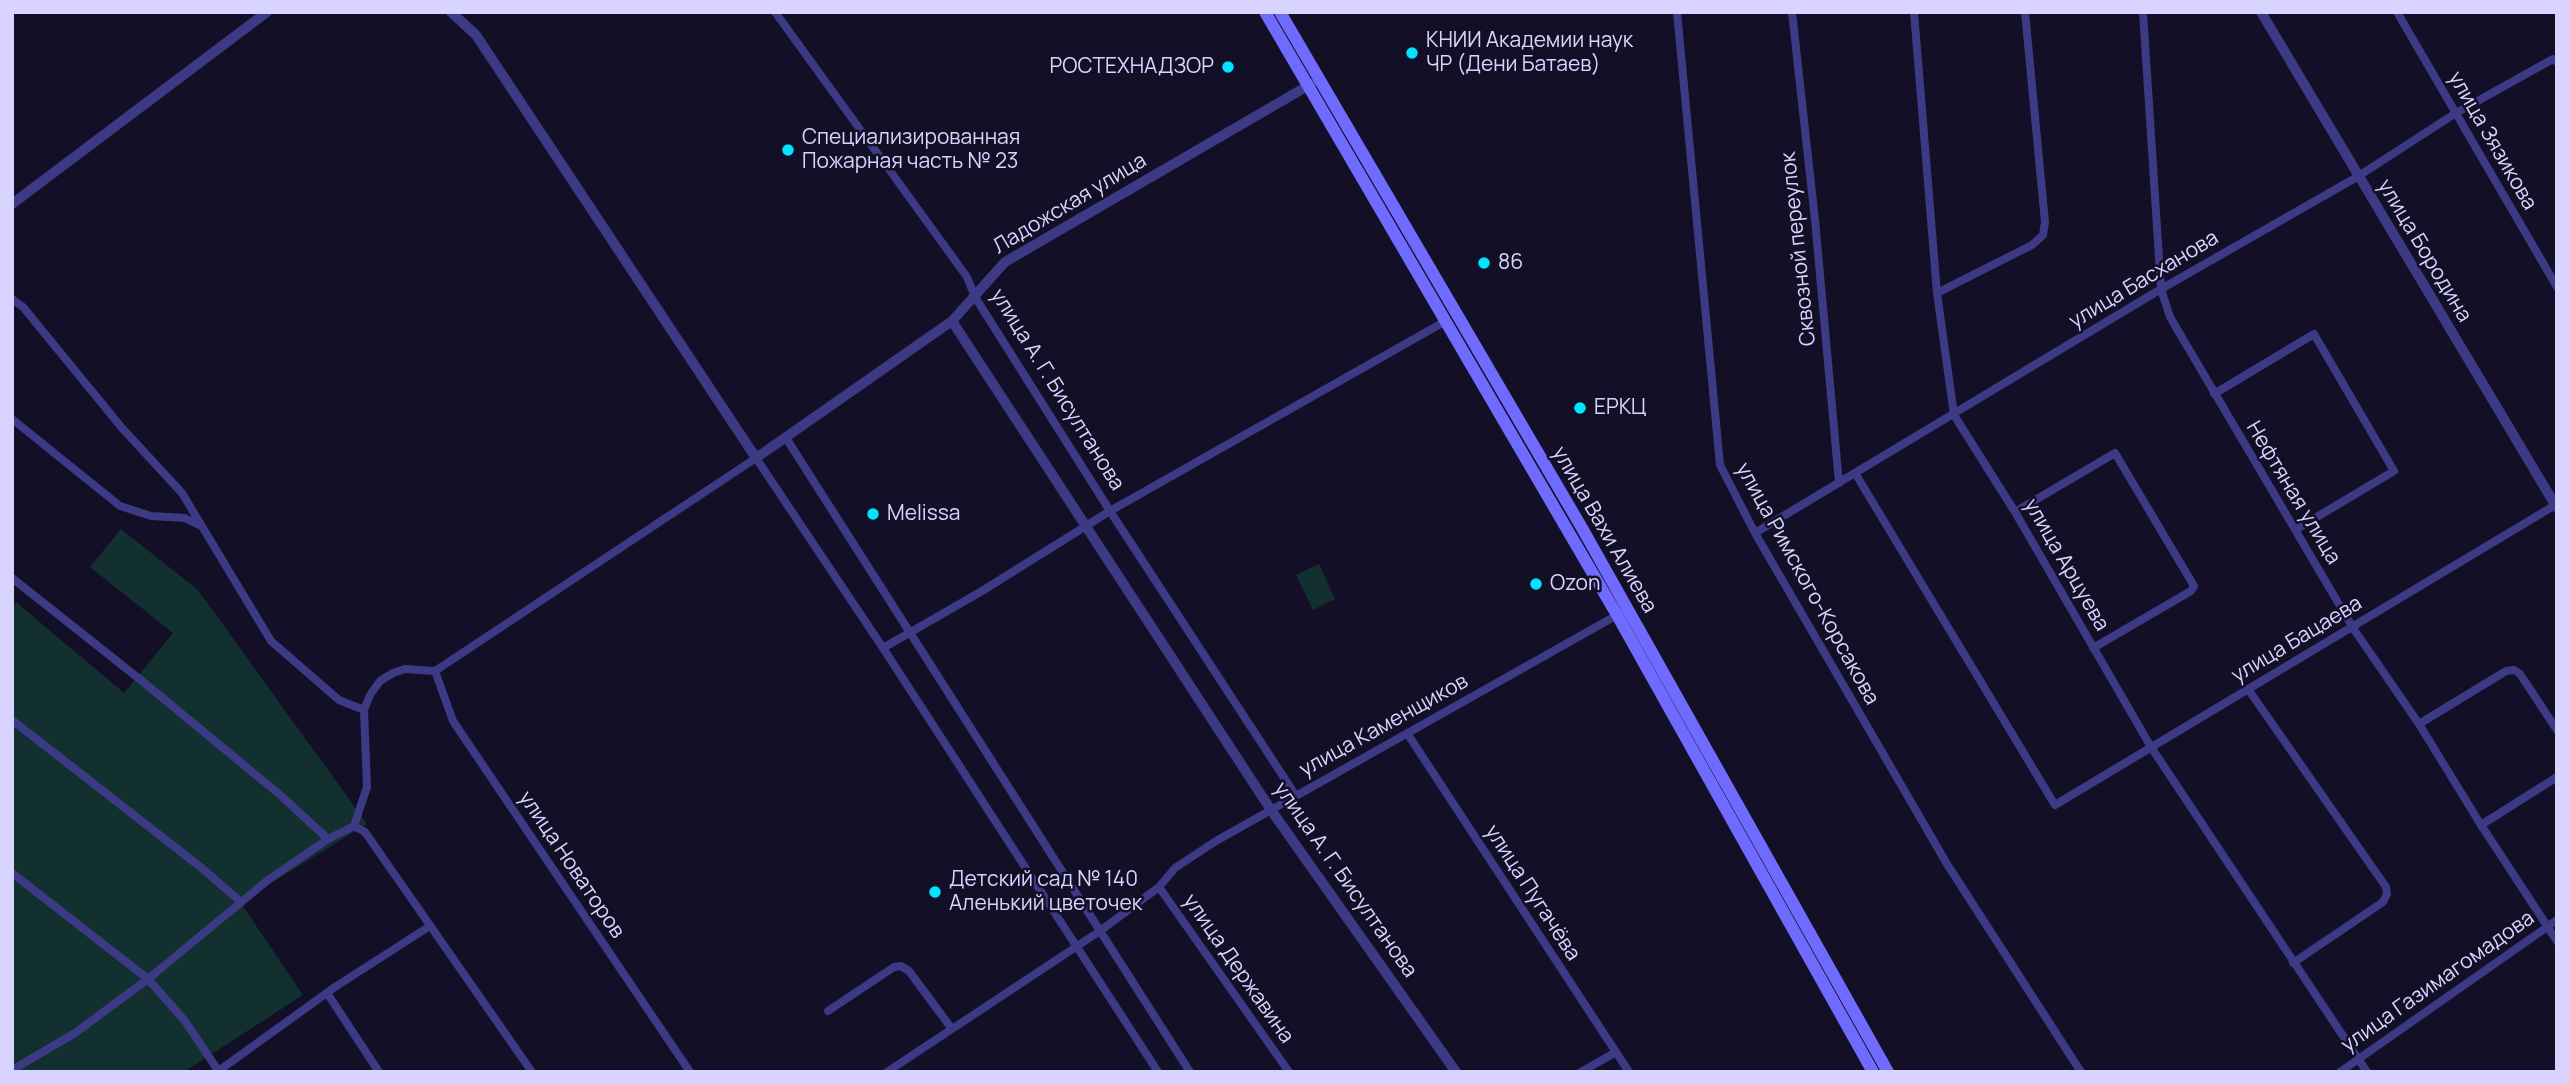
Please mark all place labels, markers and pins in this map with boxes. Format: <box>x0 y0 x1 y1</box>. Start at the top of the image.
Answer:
place label: КНИИ Академии наук ЧР (Дени Батаев) <box>1426 28 1633 78</box>
marker: КНИИ Академии наук ЧР (Дени Батаев) <box>1404 45 1420 61</box>
place label: РОСТЕХНАДЗОР <box>1050 54 1214 80</box>
marker: РОСТЕХНАДЗОР <box>1220 59 1236 75</box>
place label: Специализированная Пожарная часть № 23 <box>802 125 1020 175</box>
marker: Специализированная Пожарная часть № 23 <box>780 142 796 158</box>
place label: 86 <box>1498 250 1523 276</box>
marker: 86 <box>1476 255 1492 271</box>
place label: ЕРКЦ <box>1594 395 1646 421</box>
marker: ЕРКЦ <box>1572 400 1588 416</box>
place label: Melissa <box>887 501 960 527</box>
marker: Melissa <box>865 506 881 522</box>
place label: Ozon <box>1550 571 1600 597</box>
marker: Ozon <box>1528 576 1544 592</box>
place label: Детский сад № 140 Аленький цветочек <box>949 867 1142 917</box>
marker: Детский сад № 140 Аленький цветочек <box>927 884 943 900</box>

